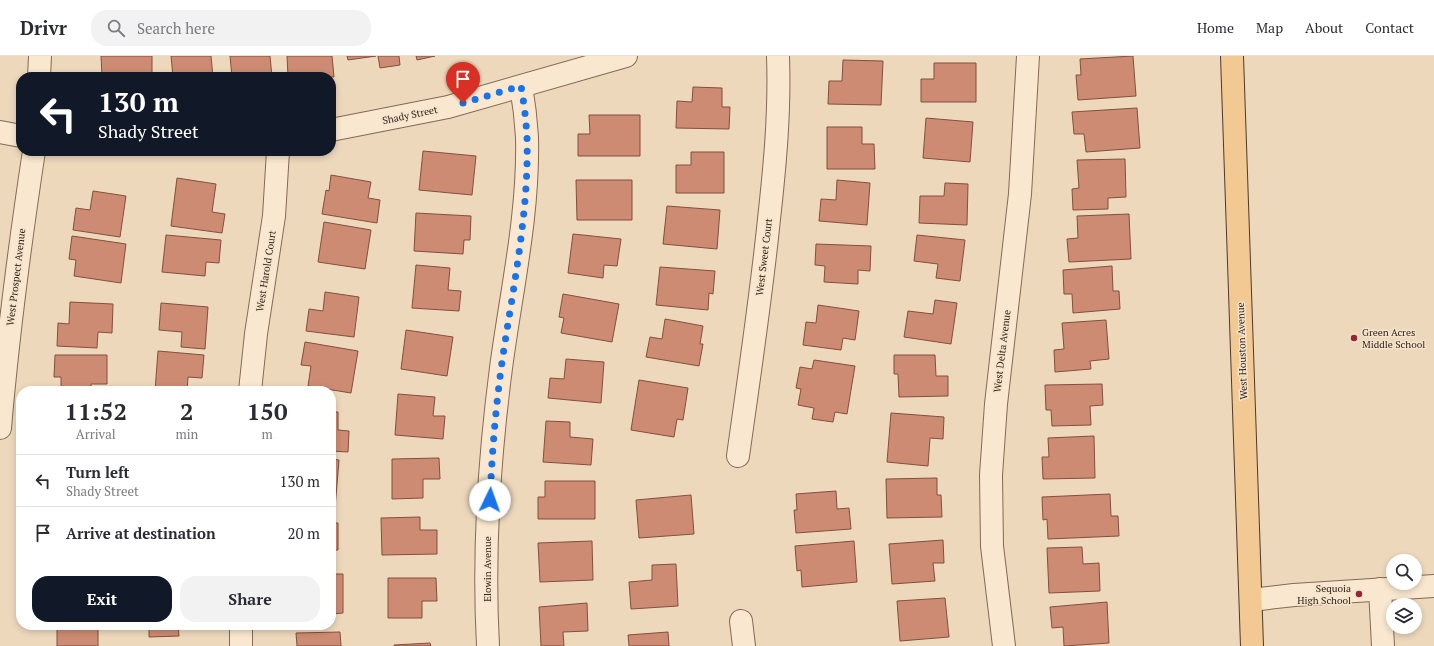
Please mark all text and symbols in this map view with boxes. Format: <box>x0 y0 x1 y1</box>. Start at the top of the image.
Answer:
search box <box>91 10 371 46</box>
text: Drivr <box>20 15 67 40</box>
icon: search <box>105 17 127 39</box>
text: Search here <box>137 18 215 38</box>
text: Home <box>1197 18 1234 37</box>
text: Map <box>1256 18 1283 37</box>
text: About <box>1305 18 1343 37</box>
text: Contact <box>1365 18 1414 37</box>
pin <box>446 62 480 103</box>
icon: arrive <box>452 68 474 90</box>
text: 130 m <box>98 83 179 120</box>
icon: left <box>32 88 84 140</box>
street label: Shady Street <box>381 103 439 127</box>
text: Shady Street <box>98 119 199 143</box>
street label: West Sweet Court <box>753 217 775 296</box>
street label: West Prospect Avenue <box>4 228 28 326</box>
street label: West Harold Court <box>253 229 279 312</box>
street label: West Houston Avenue <box>1234 302 1250 400</box>
street label: West Delta Avenue <box>990 309 1014 393</box>
place label: Green Acres Middle School <box>1362 326 1425 351</box>
marker: Green Acres Middle School <box>1349 333 1359 343</box>
text: 11:52 <box>64 395 127 427</box>
text: 2 <box>180 395 194 427</box>
text: 150 <box>247 395 287 427</box>
text: Arrival <box>76 425 116 443</box>
text: min <box>175 425 198 443</box>
text: m <box>262 425 273 443</box>
text: Turn left <box>66 462 130 482</box>
icon: left <box>32 470 54 492</box>
text: 130 m <box>279 471 320 491</box>
position arrow <box>469 479 511 521</box>
text: Shady Street <box>66 482 139 500</box>
icon: arrive <box>32 522 54 544</box>
text: Arrive at destination <box>66 523 216 543</box>
text: 20 m <box>287 523 320 543</box>
street label: Elowin Avenue <box>481 536 494 602</box>
map controls <box>1386 554 1422 634</box>
button: search <box>1386 554 1422 590</box>
button: Exit <box>32 576 172 622</box>
button: Share <box>180 576 320 622</box>
place label: Sequoia High School <box>1297 582 1351 607</box>
marker: Sequoia High School <box>1354 589 1364 599</box>
button: layers <box>1386 598 1422 634</box>

